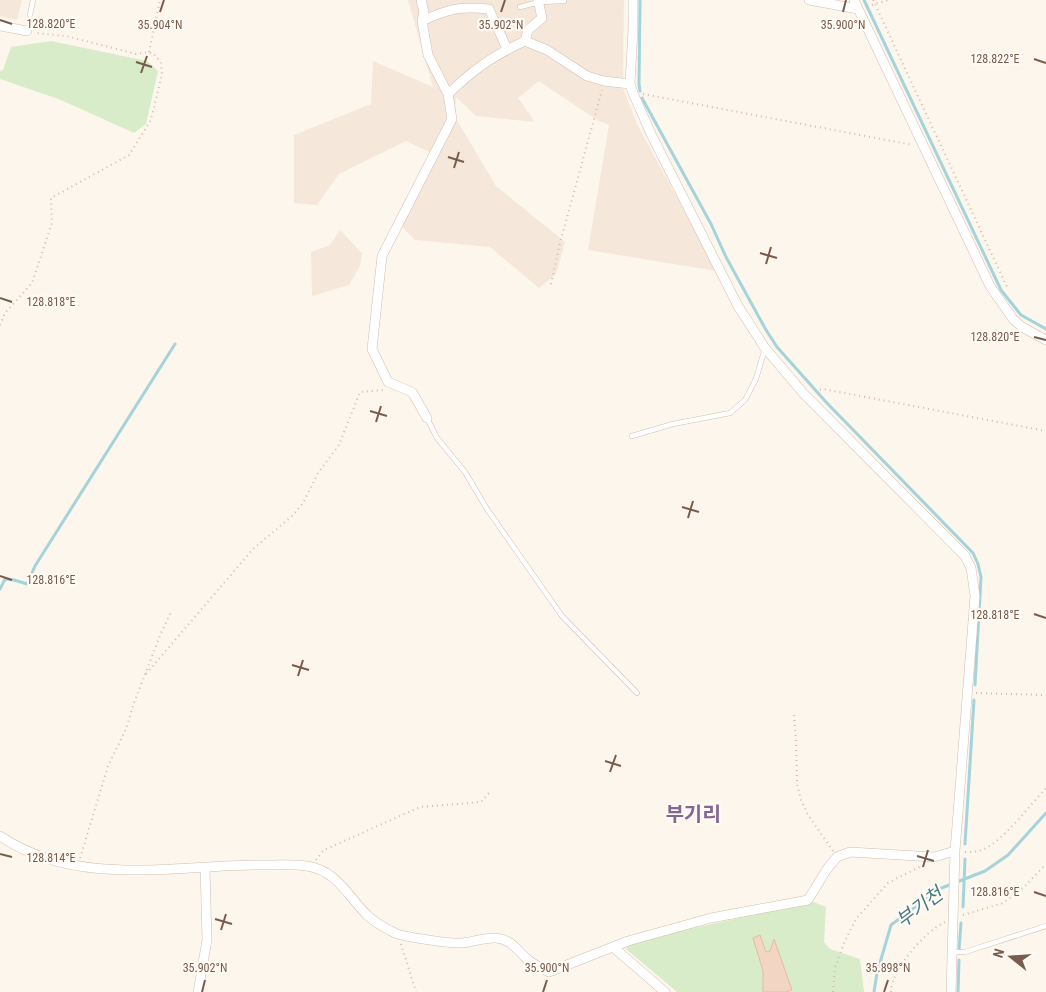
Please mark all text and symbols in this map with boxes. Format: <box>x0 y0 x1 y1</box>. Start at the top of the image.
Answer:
text: 128.820°E <box>26 17 76 31</box>
text: 35.904°N <box>138 18 182 32</box>
text: 35.902°N <box>479 18 523 32</box>
text: 35.900°N <box>821 18 865 32</box>
text: 128.822°E <box>970 52 1020 66</box>
text: 128.818°E <box>26 295 76 309</box>
text: 128.820°E <box>970 330 1020 344</box>
text: 128.816°E <box>26 573 76 587</box>
text: 128.818°E <box>970 608 1020 622</box>
district label: 부기리 <box>665 802 721 826</box>
text: 128.814°E <box>26 851 76 865</box>
water label: 부기천 <box>891 882 948 932</box>
text: 128.816°E <box>970 885 1020 899</box>
north arrow <box>986 932 1036 982</box>
text: N <box>990 947 1007 960</box>
text: 35.902°N <box>183 961 227 975</box>
text: 35.900°N <box>525 961 569 975</box>
text: 35.898°N <box>866 961 910 975</box>

